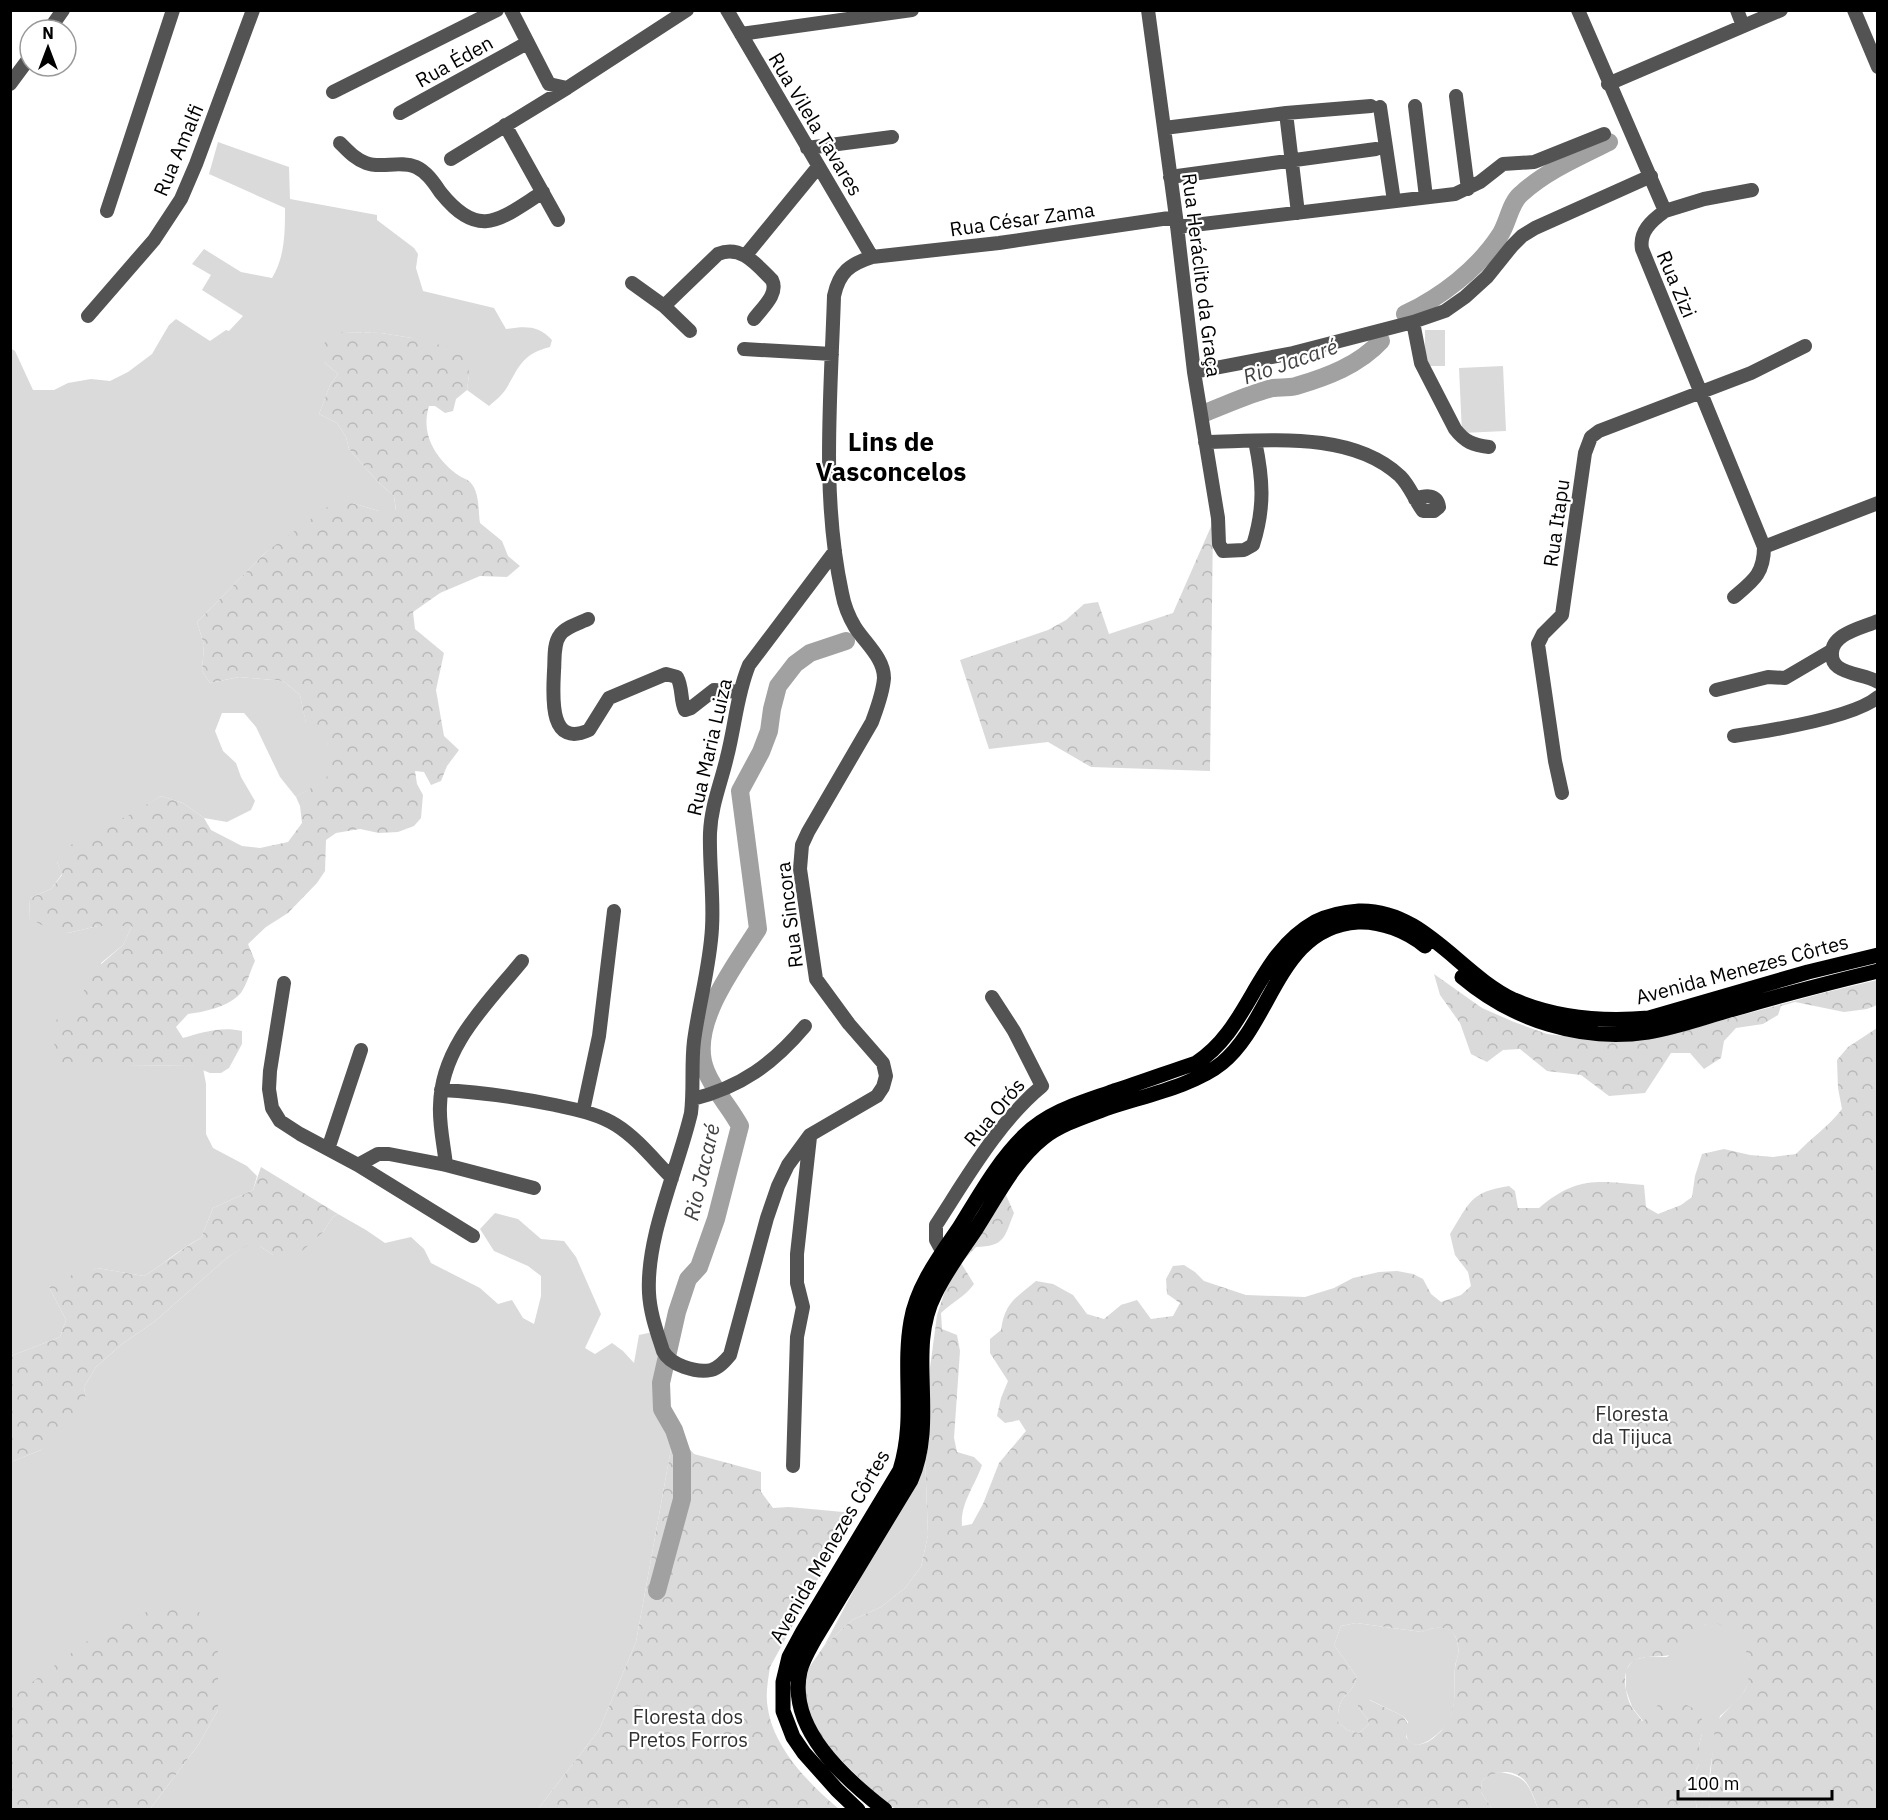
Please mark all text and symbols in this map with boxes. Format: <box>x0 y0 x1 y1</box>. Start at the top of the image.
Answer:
north arrow <box>18 18 78 78</box>
text: N <box>42 23 54 43</box>
street label: Rua Éden <box>410 29 498 93</box>
street label: Rua Vilela Tavares <box>762 47 870 201</box>
street label: Rua Amalfi <box>147 100 209 200</box>
street label: Rua Heráclito da Graça <box>1176 171 1228 379</box>
street label: Rua César Zama <box>948 195 1096 243</box>
street label: Rua Zizi <box>1651 246 1703 322</box>
water label: Rio Jacaré <box>1239 332 1341 390</box>
district label: Lins de Vasconcelos <box>816 424 966 488</box>
street label: Rua Itapu <box>1536 477 1576 569</box>
street label: Rua Maria Luiza <box>680 675 738 818</box>
street label: Rua Sincora <box>769 860 809 970</box>
street label: Avenida Menezes Côrtes <box>1633 928 1851 1010</box>
street label: Rua Orós <box>957 1072 1031 1152</box>
water label: Rio Jacaré <box>676 1121 726 1223</box>
park label: Floresta da Tijuca <box>1592 1400 1673 1450</box>
street label: Avenida Menezes Côrtes <box>763 1444 895 1648</box>
park label: Floresta dos Pretos Forros <box>628 1703 748 1753</box>
scale bar <box>1678 1763 1832 1801</box>
text: 100 m <box>1687 1772 1739 1795</box>

